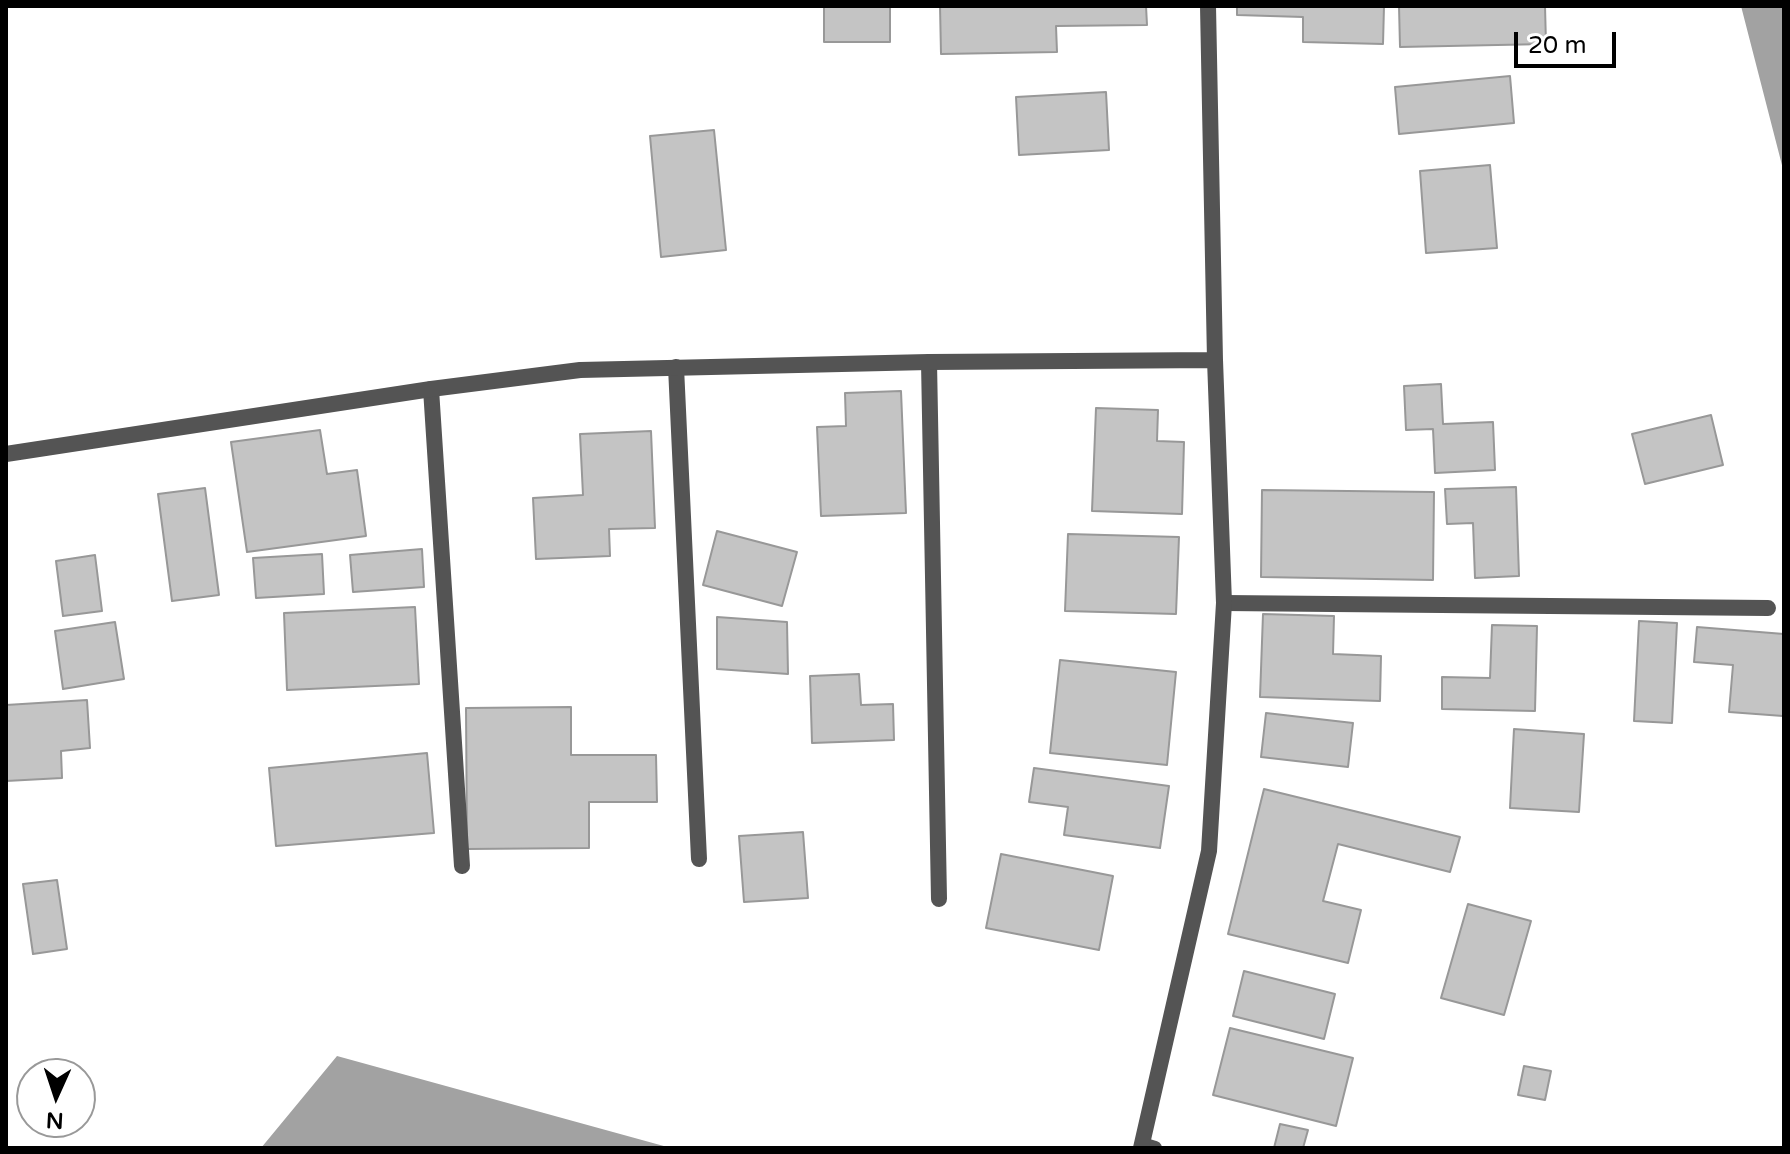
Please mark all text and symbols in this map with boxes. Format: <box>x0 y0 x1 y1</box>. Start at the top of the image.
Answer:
scale bar <box>1518 16 1620 66</box>
text: 20 m <box>1528 31 1586 60</box>
north arrow <box>16 1058 96 1138</box>
text: N <box>45 1107 64 1133</box>

